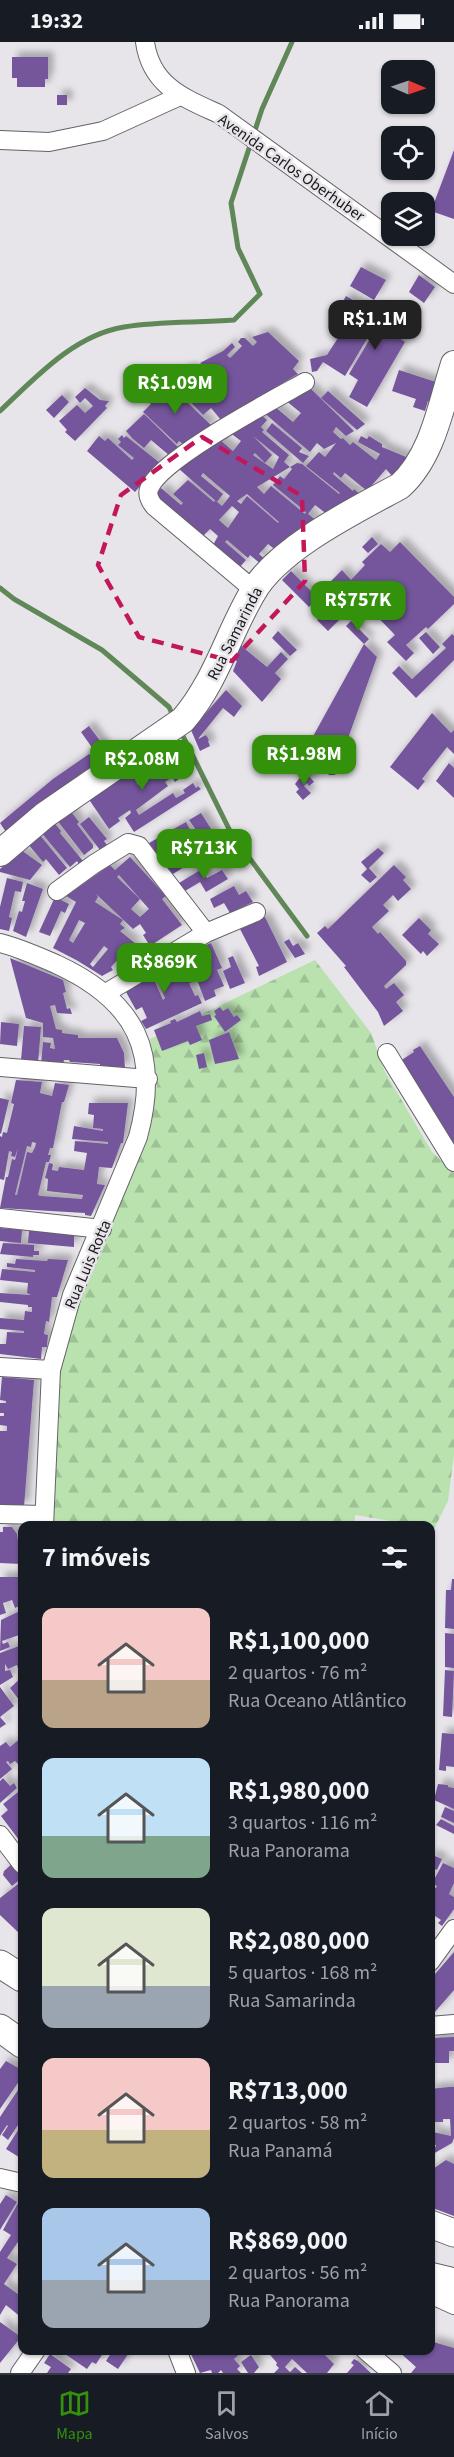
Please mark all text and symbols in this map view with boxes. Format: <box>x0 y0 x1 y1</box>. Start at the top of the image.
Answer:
text: 19:32 <box>30 5 83 37</box>
north arrow <box>381 60 435 114</box>
map controls <box>381 60 435 246</box>
street label: Avenida Carlos Oberhuber <box>214 109 370 227</box>
button: locate <box>381 126 435 180</box>
button: layers <box>381 192 435 246</box>
pin: R$1.1M <box>326 300 424 351</box>
text: R$1.1M <box>342 305 408 333</box>
pin: R$1.09M <box>120 364 230 415</box>
text: R$1.09M <box>137 369 213 397</box>
pin: R$757K <box>309 581 407 632</box>
street label: Rua Samarinda <box>202 583 268 684</box>
text: R$757K <box>325 586 391 614</box>
pin: R$1.98M <box>249 735 359 786</box>
pin: R$2.08M <box>87 740 197 791</box>
text: R$1.98M <box>266 740 342 768</box>
text: R$2.08M <box>104 745 180 773</box>
pin: R$713K <box>155 829 253 880</box>
text: R$713K <box>171 834 237 862</box>
pin: R$869K <box>115 943 213 994</box>
text: R$869K <box>131 948 197 976</box>
street label: Rua Luis Rotta <box>59 1216 117 1312</box>
text: 7 imóveis <box>42 1539 150 1576</box>
icon: filters <box>378 1541 411 1574</box>
text: R$1,100,000 <box>228 1622 369 1659</box>
icon: home <box>90 1632 162 1704</box>
text: 2 quartos · 76 m² <box>228 1659 367 1687</box>
text: Rua Oceano Atlântico <box>228 1687 407 1715</box>
text: R$1,980,000 <box>228 1772 369 1809</box>
icon: home <box>90 1782 162 1854</box>
text: 3 quartos · 116 m² <box>228 1809 377 1837</box>
text: Rua Panorama <box>228 1837 350 1865</box>
text: R$2,080,000 <box>228 1922 369 1959</box>
icon: home <box>90 1932 162 2004</box>
text: 5 quartos · 168 m² <box>228 1959 377 1987</box>
text: Rua Samarinda <box>228 1987 356 2015</box>
text: R$713,000 <box>228 2072 348 2109</box>
icon: home <box>90 2082 162 2154</box>
text: 2 quartos · 58 m² <box>228 2109 367 2137</box>
text: Rua Panamá <box>228 2137 333 2165</box>
text: R$869,000 <box>228 2222 348 2259</box>
icon: home <box>90 2232 162 2304</box>
text: 2 quartos · 56 m² <box>228 2259 367 2287</box>
text: Rua Panorama <box>228 2287 350 2315</box>
tab: Mapa <box>56 2387 93 2445</box>
tab: Salvos <box>205 2387 249 2445</box>
tab: Início <box>361 2387 398 2445</box>

